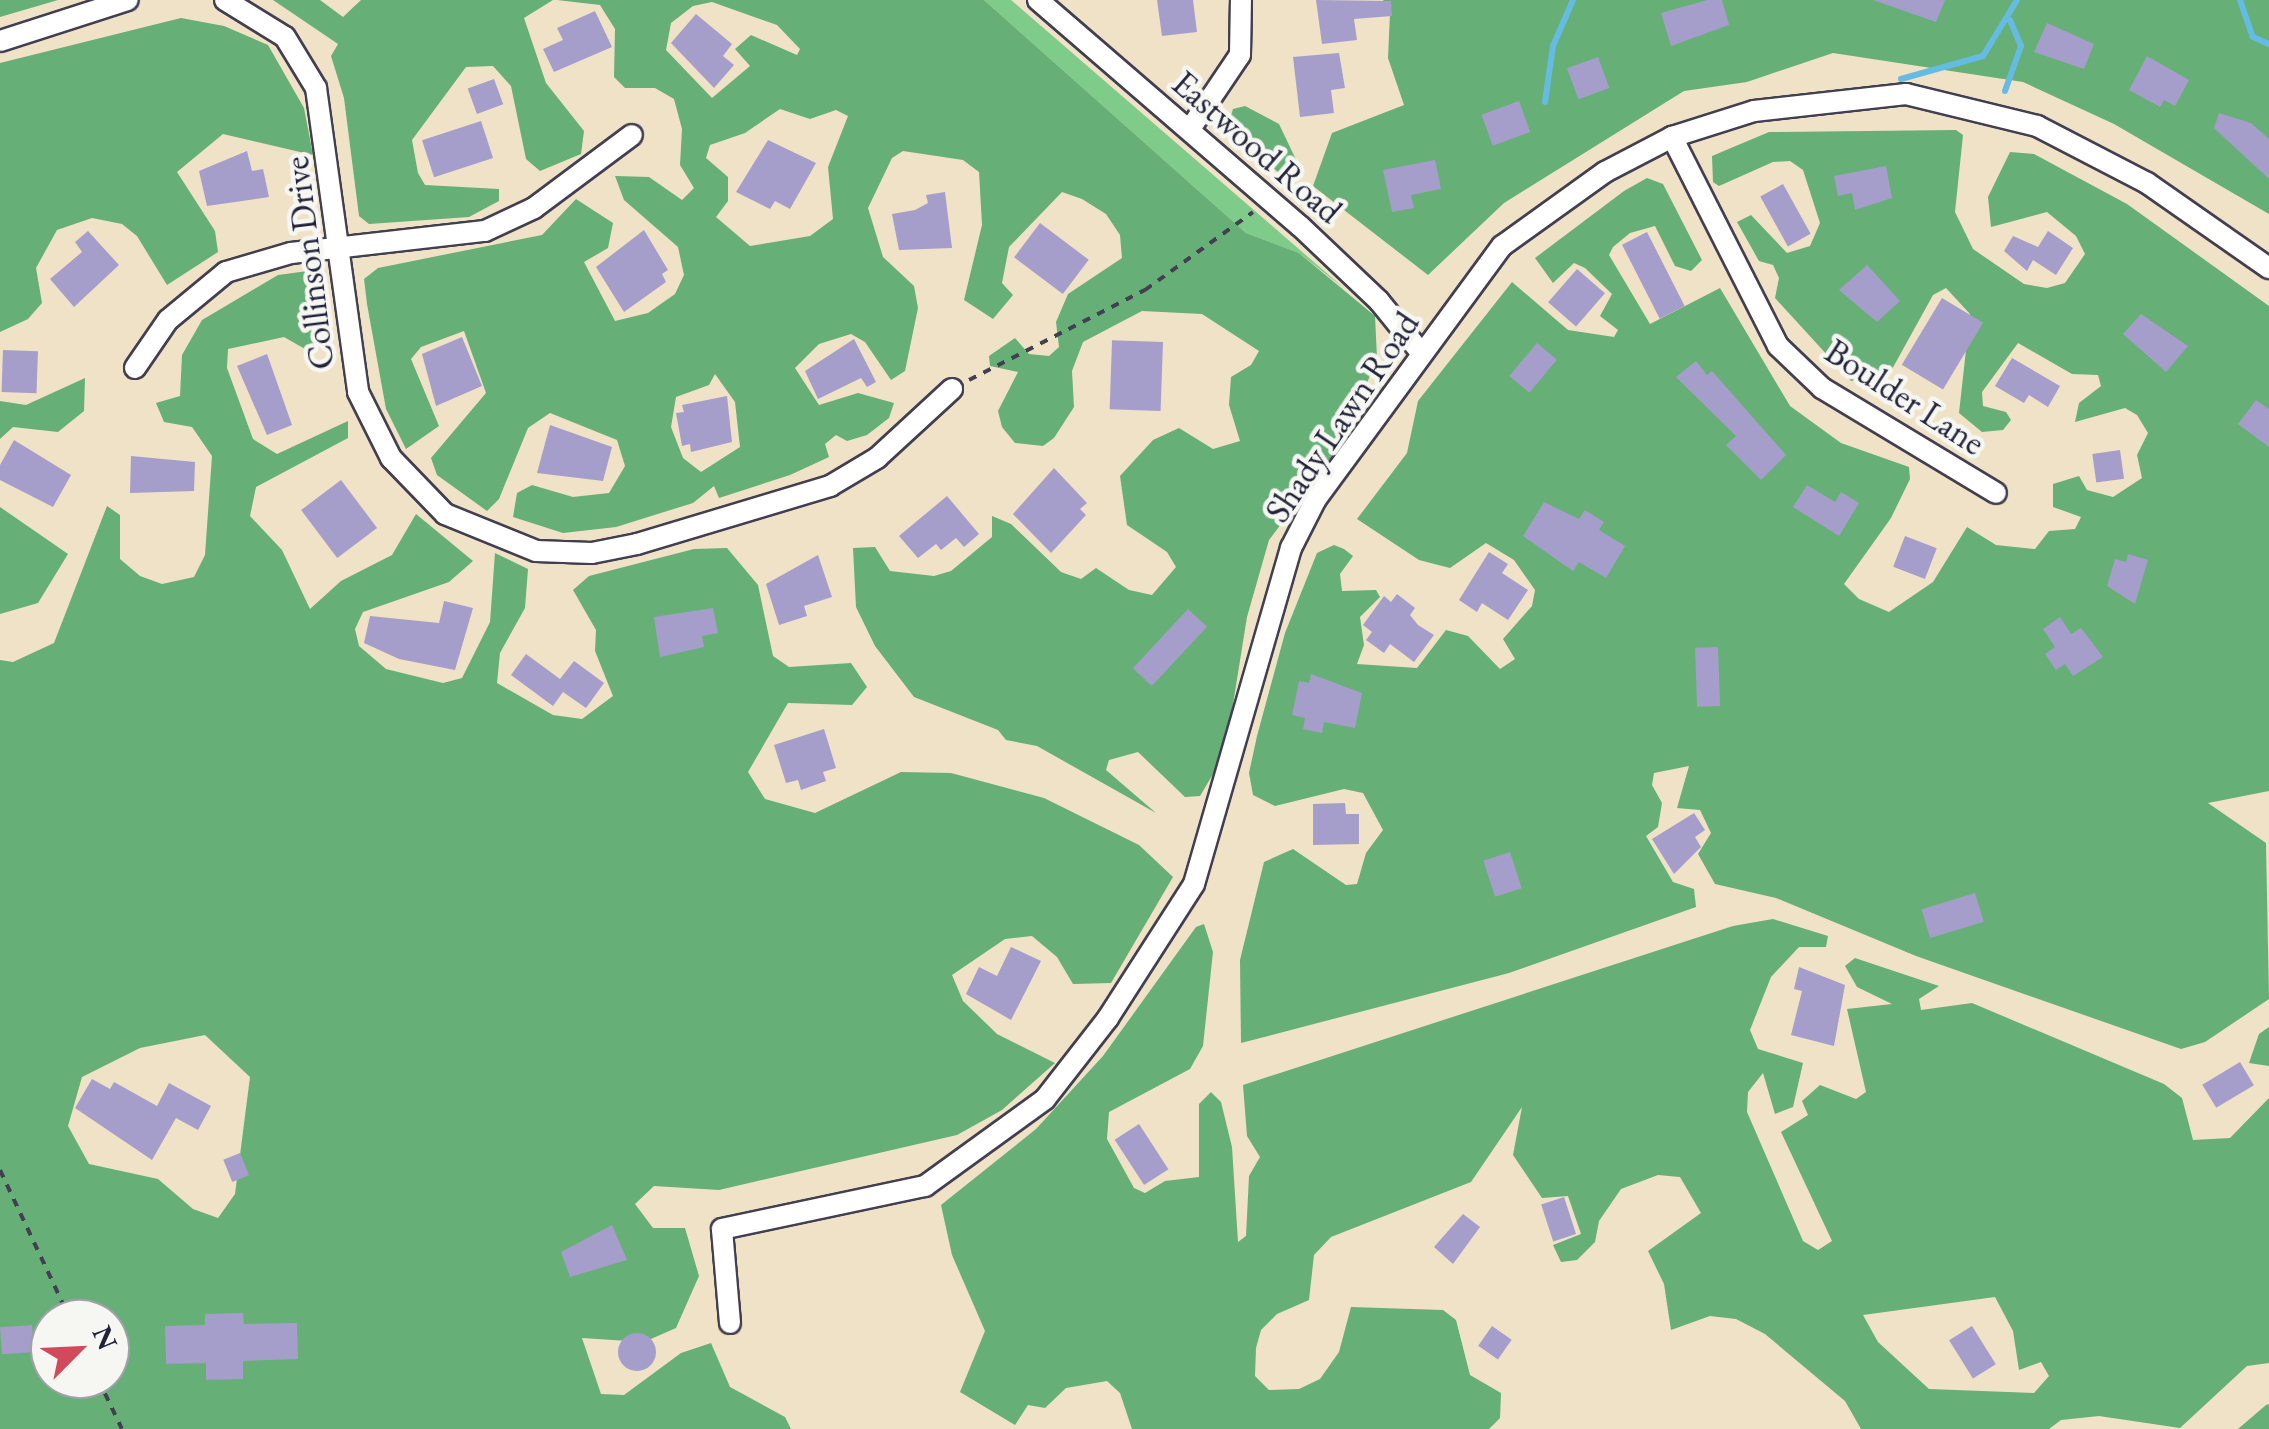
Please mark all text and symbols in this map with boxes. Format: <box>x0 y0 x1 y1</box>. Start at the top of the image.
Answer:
street label: Eastwood Road <box>1164 62 1350 232</box>
street label: Collinson Drive <box>275 154 343 372</box>
street label: Shady Lawn Road <box>1256 304 1428 530</box>
street label: Boulder Lane <box>1818 330 1992 464</box>
north arrow <box>30 1299 130 1399</box>
text: N <box>85 1320 127 1355</box>

